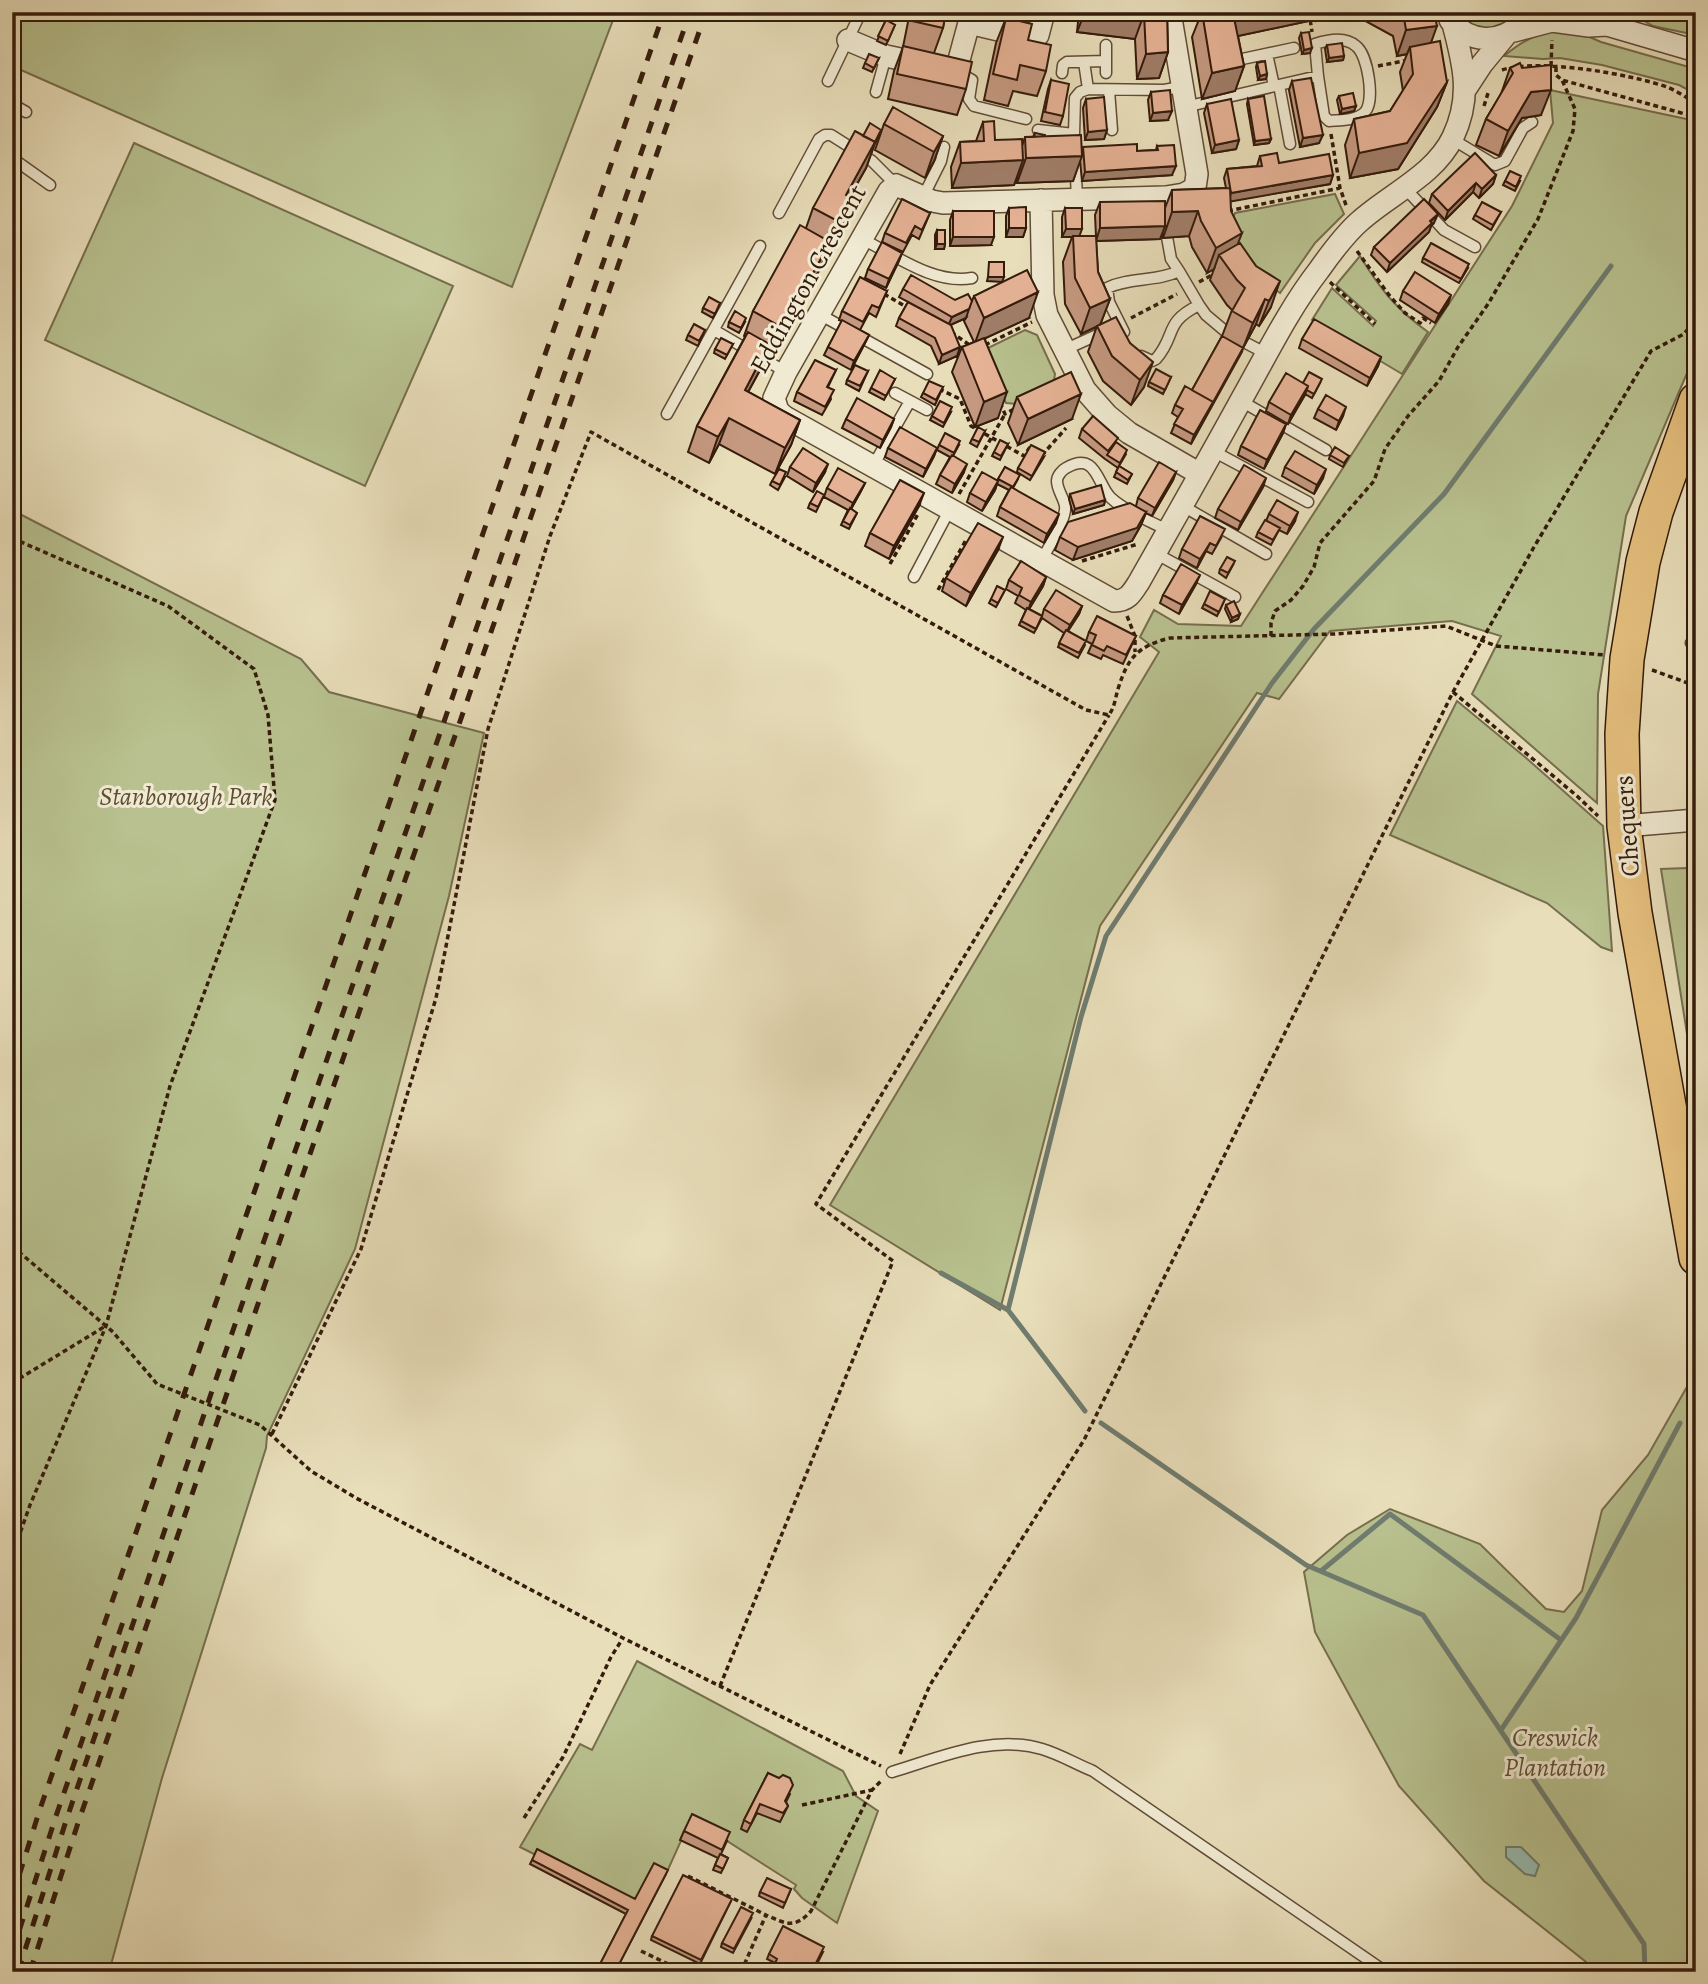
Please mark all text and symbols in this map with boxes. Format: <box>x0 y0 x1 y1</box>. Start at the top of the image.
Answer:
street label: Eddington Crescent <box>742 178 875 380</box>
street label: Chequers <box>1606 774 1648 878</box>
park label: Stanborough Park <box>99 779 273 814</box>
park label: Creswick Plantation <box>1504 1720 1606 1785</box>

